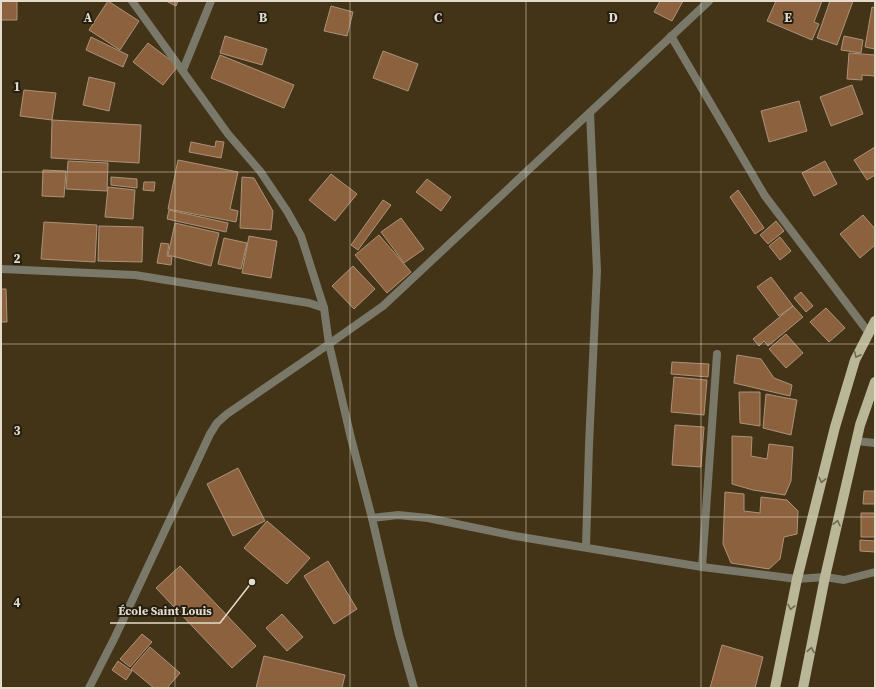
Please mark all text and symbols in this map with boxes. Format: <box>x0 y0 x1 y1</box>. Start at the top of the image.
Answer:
text: A <box>84 9 93 26</box>
text: B <box>259 9 268 26</box>
text: C <box>434 9 442 26</box>
text: D <box>608 9 618 26</box>
text: E <box>784 9 792 26</box>
text: 1 <box>13 78 21 95</box>
text: 2 <box>13 250 21 267</box>
one-way arrow <box>854 351 862 359</box>
text: 3 <box>13 422 21 439</box>
one-way arrow <box>818 477 827 484</box>
one-way arrow <box>833 519 841 526</box>
text: 4 <box>13 594 21 611</box>
callout: École Saint Louis <box>110 599 220 623</box>
text: École Saint Louis <box>118 603 212 619</box>
one-way arrow <box>788 604 796 610</box>
one-way arrow <box>806 647 814 653</box>

